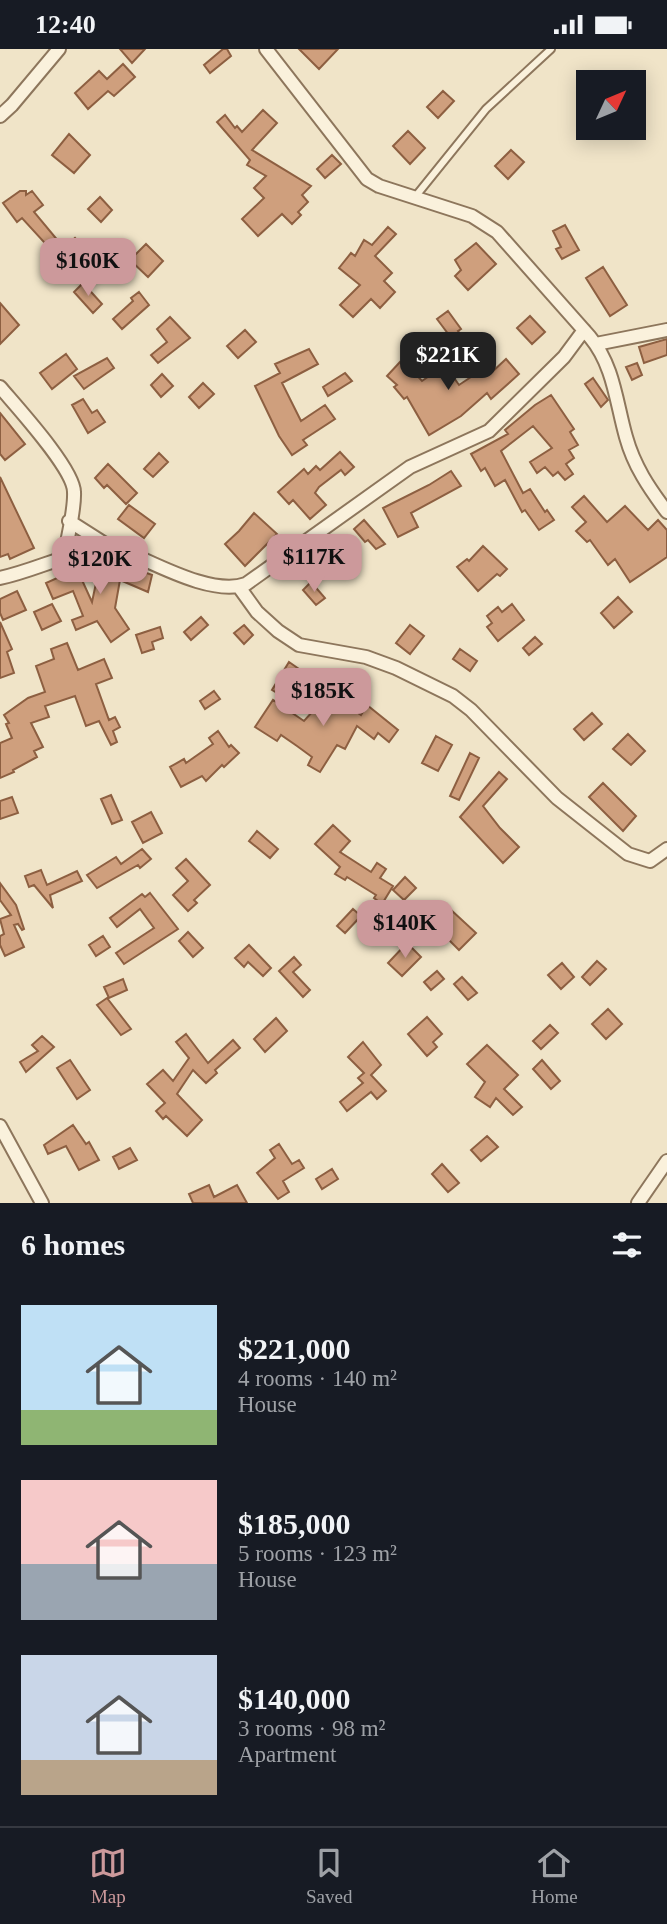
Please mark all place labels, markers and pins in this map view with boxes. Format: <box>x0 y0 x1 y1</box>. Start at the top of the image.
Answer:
pin: $160K <box>39 239 137 298</box>
pin: $221K <box>399 333 497 392</box>
pin: $117K <box>265 535 363 594</box>
pin: $120K <box>51 537 149 596</box>
pin: $185K <box>274 669 372 728</box>
pin: $140K <box>356 901 454 960</box>

